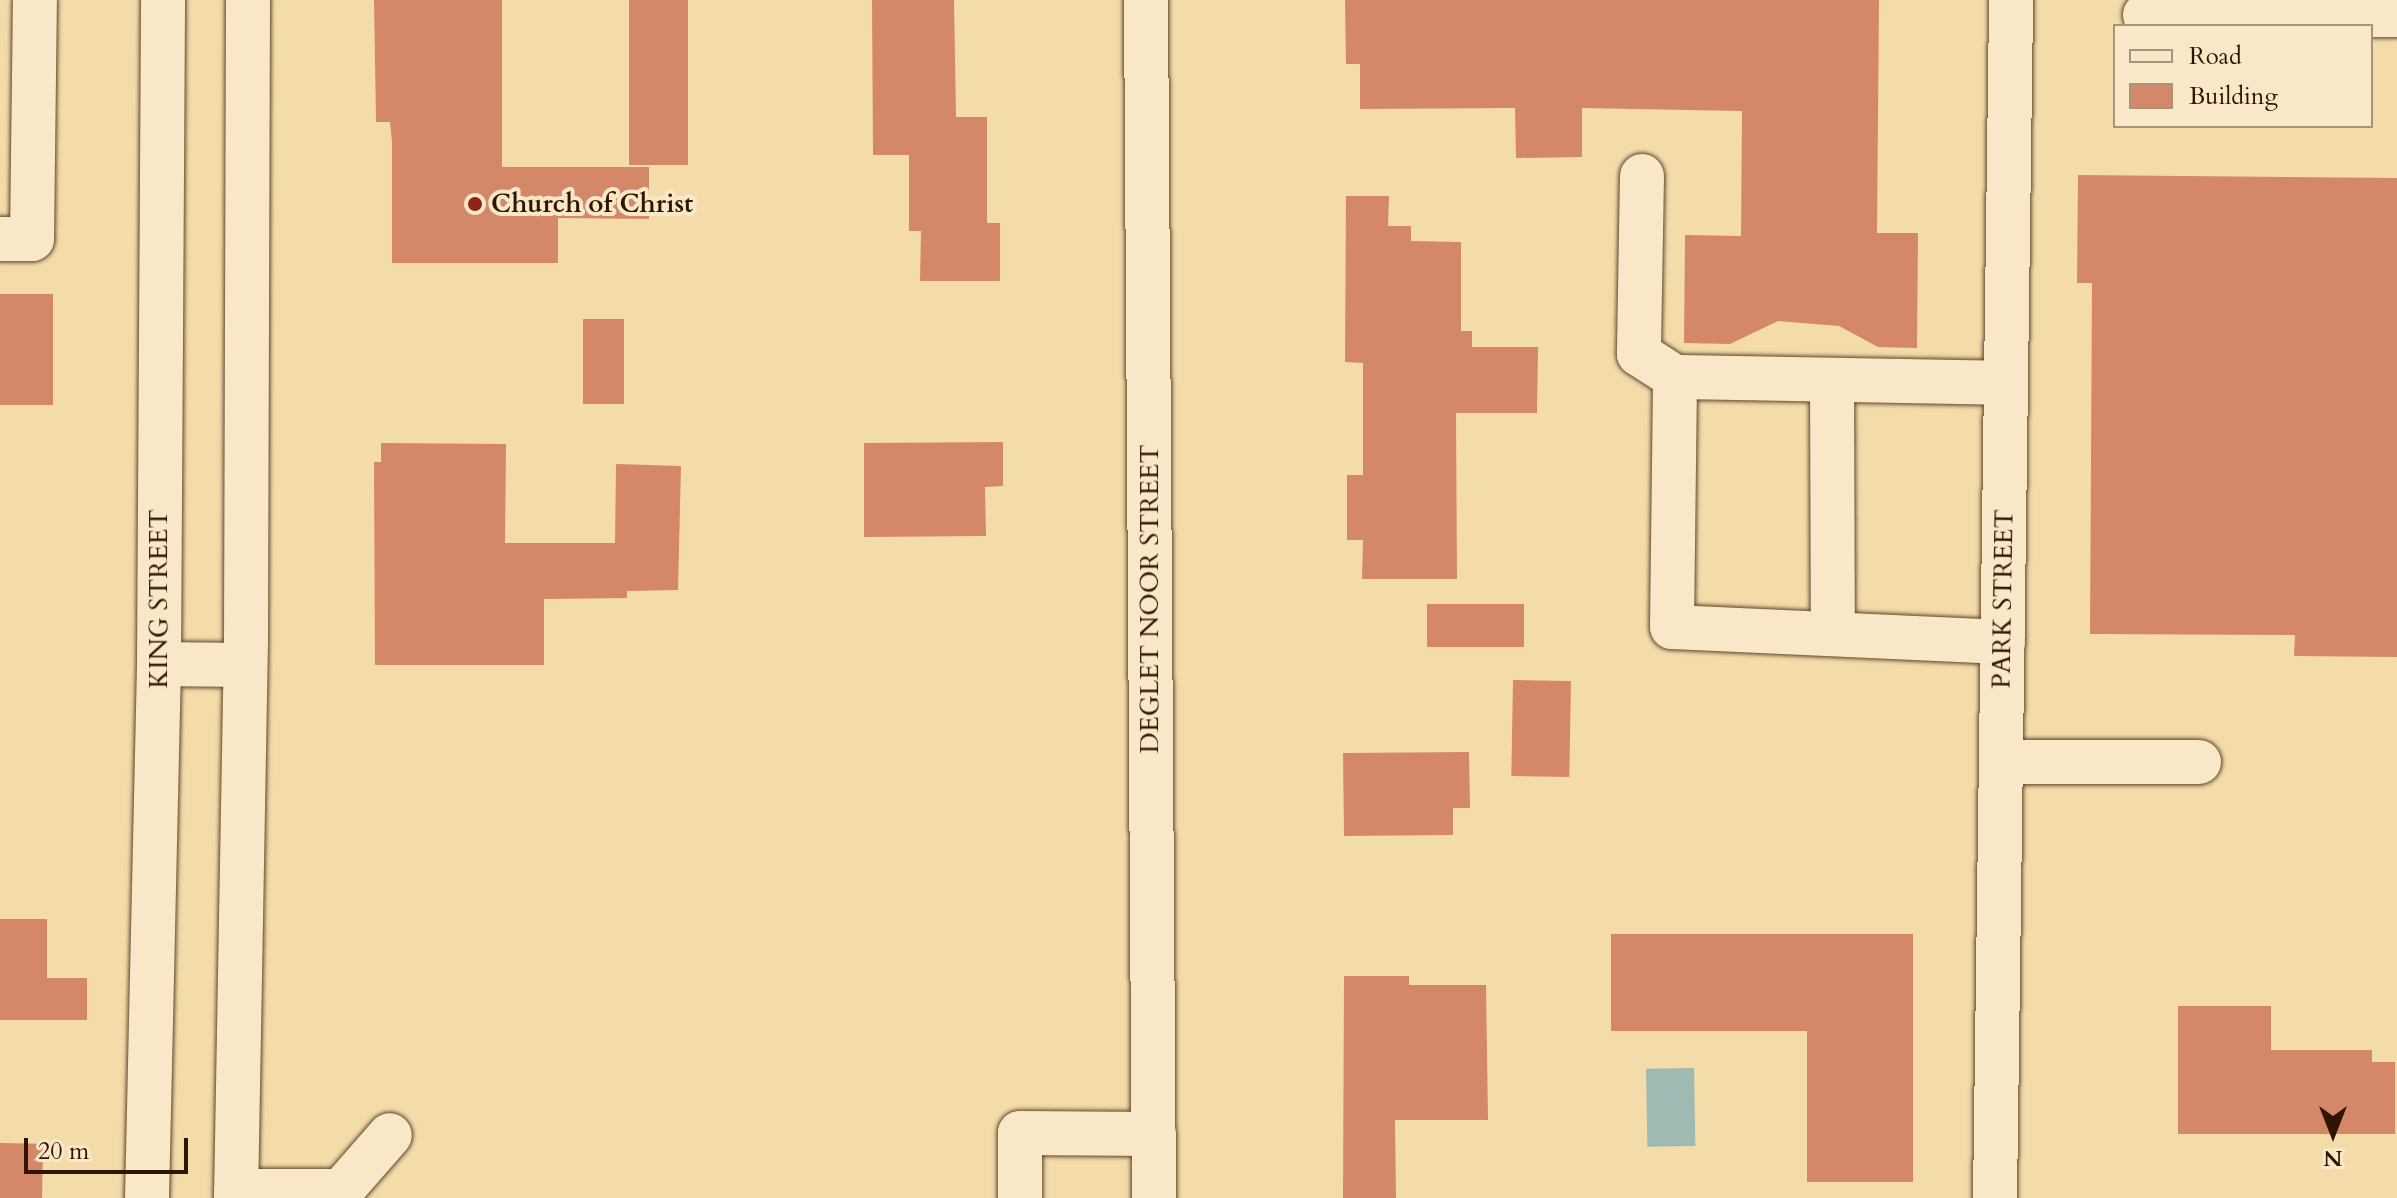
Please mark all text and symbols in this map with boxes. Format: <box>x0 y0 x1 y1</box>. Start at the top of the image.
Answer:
legend <box>2113 24 2373 128</box>
text: Road <box>2189 40 2242 73</box>
text: Building <box>2189 80 2278 113</box>
place label: Church of Christ <box>491 188 693 220</box>
marker: Church of Christ <box>466 195 484 213</box>
street label: DEGLET NOOR STREET <box>1134 445 1166 753</box>
street label: KING STREET <box>143 509 175 689</box>
street label: PARK STREET <box>1986 509 2020 689</box>
north arrow <box>2293 1094 2373 1174</box>
scale bar <box>28 1122 192 1172</box>
text: 20 m <box>38 1135 89 1168</box>
text: N <box>2323 1143 2343 1173</box>

